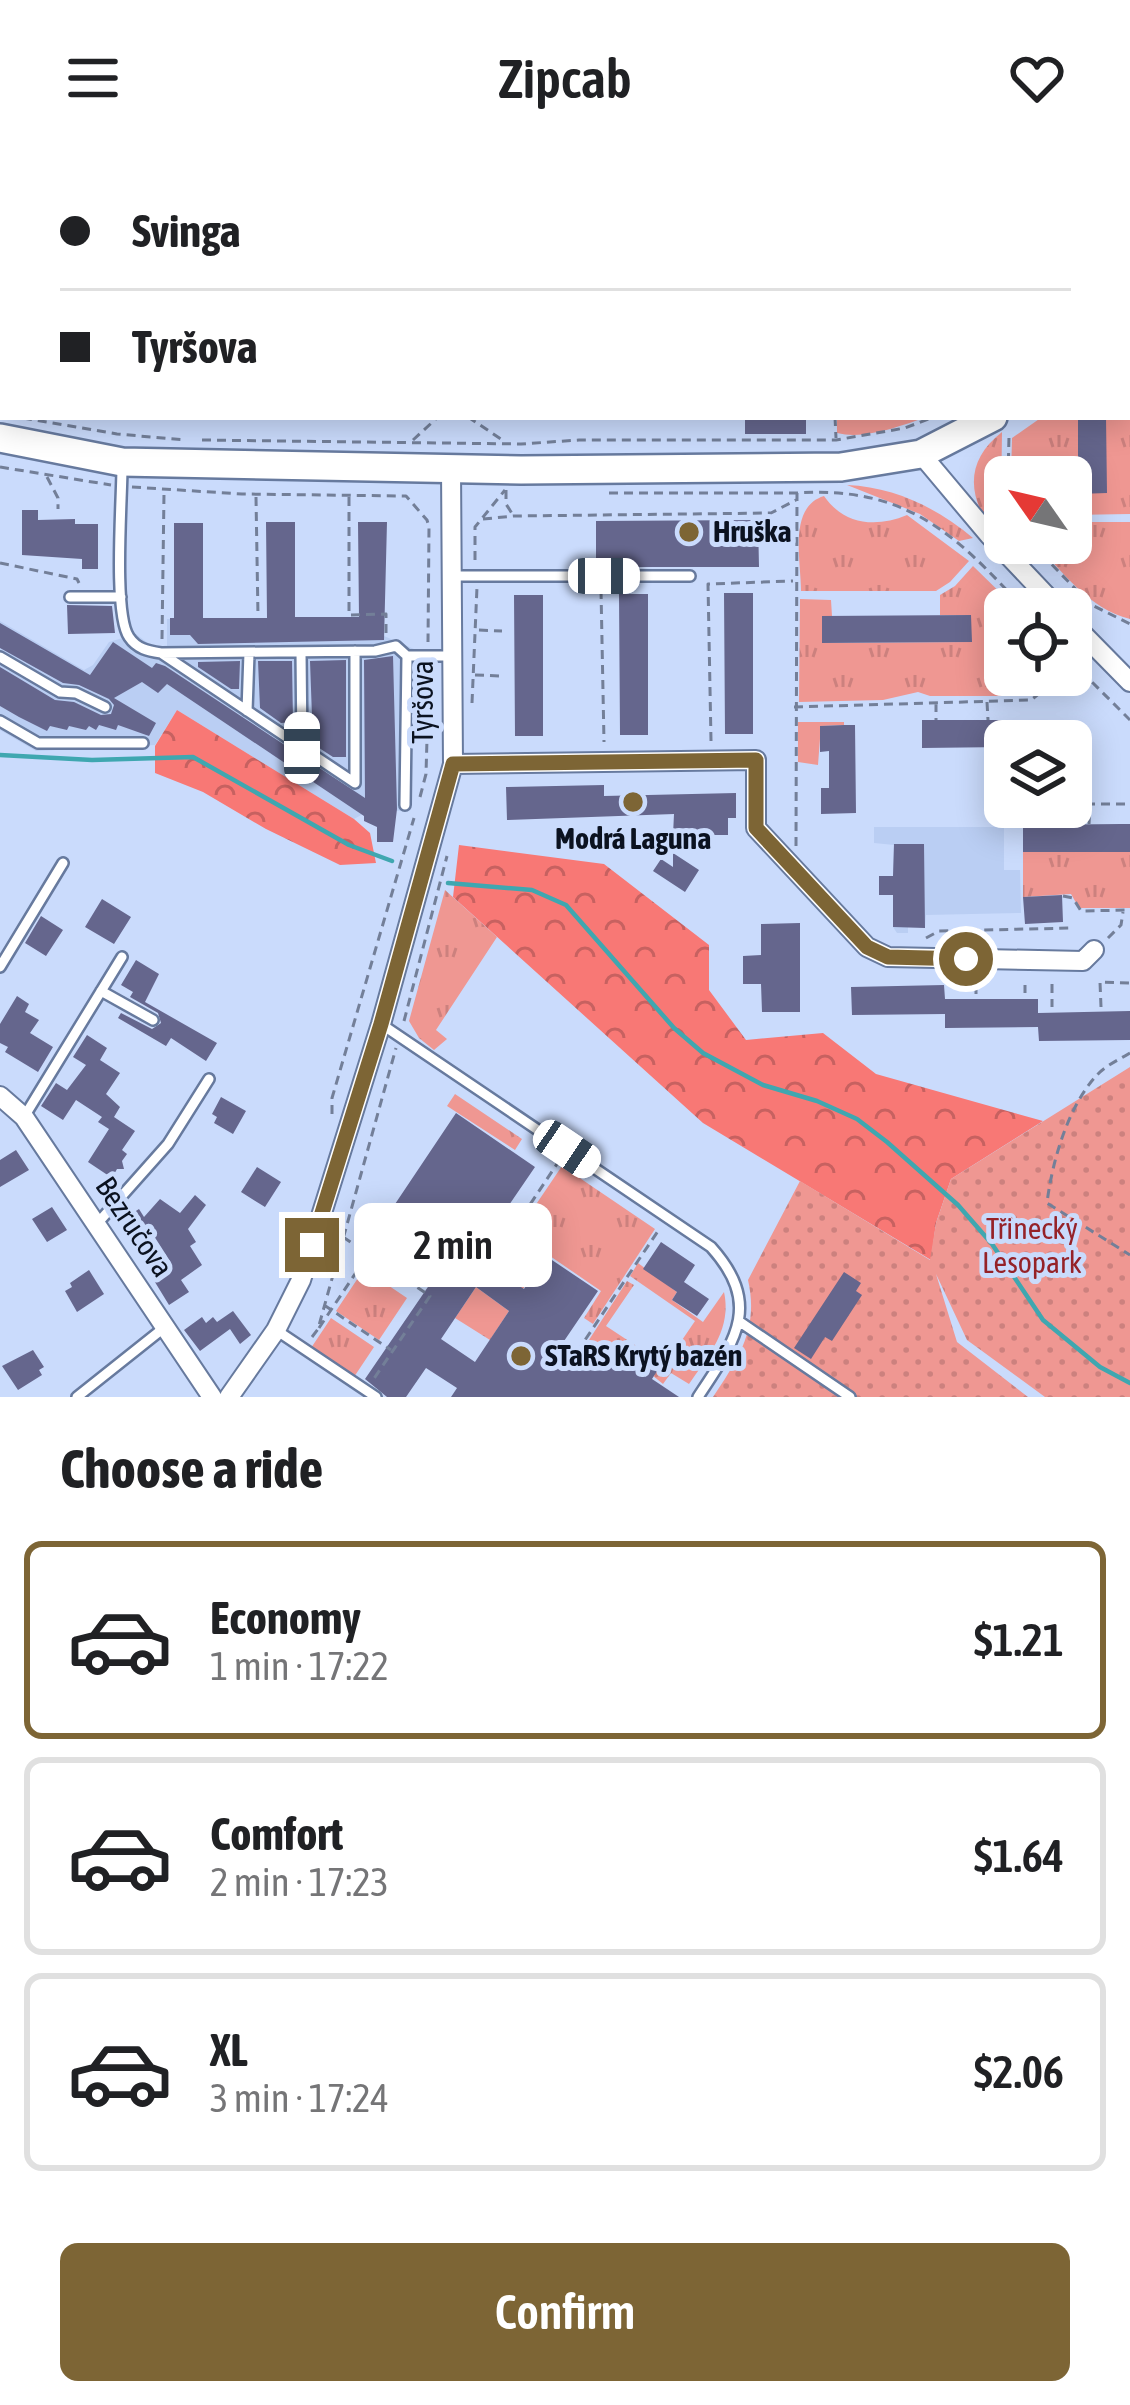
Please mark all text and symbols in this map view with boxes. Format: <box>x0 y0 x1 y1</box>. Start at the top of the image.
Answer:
icon: menu <box>60 45 126 111</box>
icon: heart <box>1004 45 1070 111</box>
text: Zipcab <box>498 48 632 109</box>
text: Svinga <box>132 205 241 257</box>
text: Tyršova <box>132 321 257 373</box>
north arrow <box>984 456 1092 564</box>
map controls <box>984 456 1092 828</box>
place label: Hruška <box>713 514 792 548</box>
marker: Hruška <box>676 519 702 545</box>
car <box>568 558 640 594</box>
button: locate <box>984 588 1092 696</box>
street label: Tyršova <box>405 660 439 744</box>
car <box>284 712 320 784</box>
button: layers <box>984 720 1092 828</box>
marker: Modrá Laguna <box>620 789 646 815</box>
place label: Modrá Laguna <box>555 821 711 855</box>
route start <box>939 932 993 986</box>
car <box>527 1114 607 1184</box>
street label: Bezručova <box>89 1170 180 1283</box>
callout: 2 min <box>354 1203 552 1287</box>
park label: Třinecký Lesopark <box>982 1211 1082 1279</box>
route end <box>285 1218 339 1272</box>
text: 2 min <box>413 1223 493 1267</box>
place label: STaRS Krytý bazén <box>545 1338 742 1372</box>
marker: STaRS Krytý bazén <box>508 1343 534 1369</box>
text: Choose a ride <box>60 1438 323 1499</box>
icon: car <box>66 1586 174 1694</box>
text: Economy <box>210 1592 361 1644</box>
text: $1.21 <box>974 1614 1064 1666</box>
text: 1 min · 17:22 <box>210 1644 389 1688</box>
icon: car <box>66 1802 174 1910</box>
text: Comfort <box>210 1808 343 1860</box>
text: $1.64 <box>974 1830 1064 1882</box>
text: 2 min · 17:23 <box>210 1860 389 1904</box>
icon: car <box>66 2018 174 2126</box>
text: XL <box>210 2024 248 2076</box>
text: $2.06 <box>974 2046 1064 2098</box>
text: 3 min · 17:24 <box>210 2076 389 2120</box>
button: Confirm <box>60 2243 1070 2381</box>

